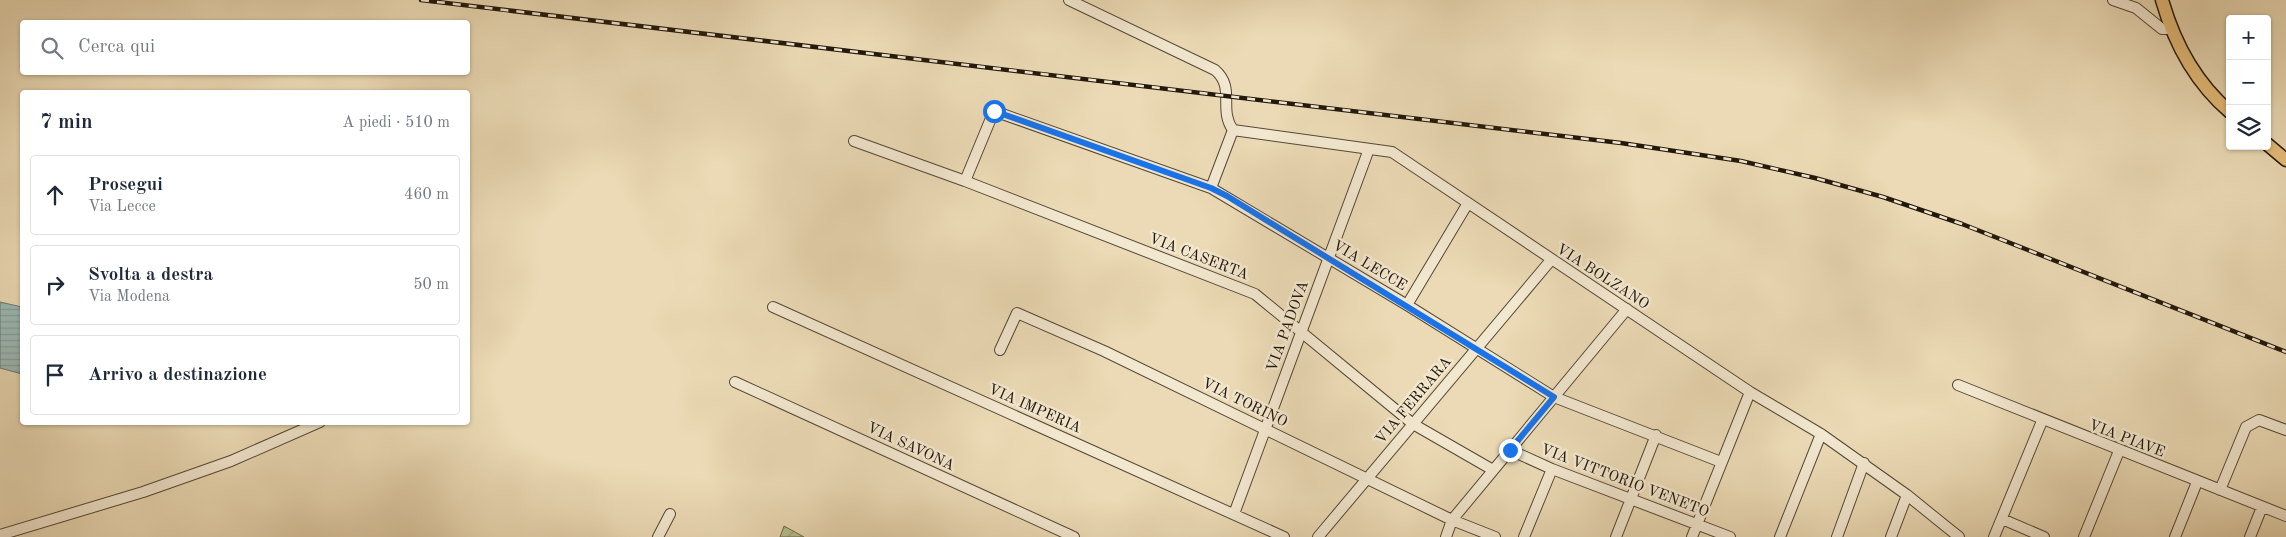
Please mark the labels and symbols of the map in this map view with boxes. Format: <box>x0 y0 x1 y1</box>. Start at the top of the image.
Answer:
route start <box>983 100 1006 123</box>
street label: VIA CASERTA <box>1147 232 1251 283</box>
street label: VIA LECCE <box>1329 238 1409 294</box>
street label: VIA BOLZANO <box>1553 242 1651 313</box>
street label: VIA PADOVA <box>1265 279 1312 374</box>
street label: VIA FERRARA <box>1373 354 1455 447</box>
street label: VIA TORINO <box>1199 376 1289 430</box>
street label: VIA IMPERIA <box>986 382 1084 437</box>
street label: VIA PIAVE <box>2086 418 2167 461</box>
street label: VIA SAVONA <box>864 421 957 474</box>
route end <box>1499 439 1522 462</box>
street label: VIA VITTORIO VENETO <box>1538 442 1711 520</box>

